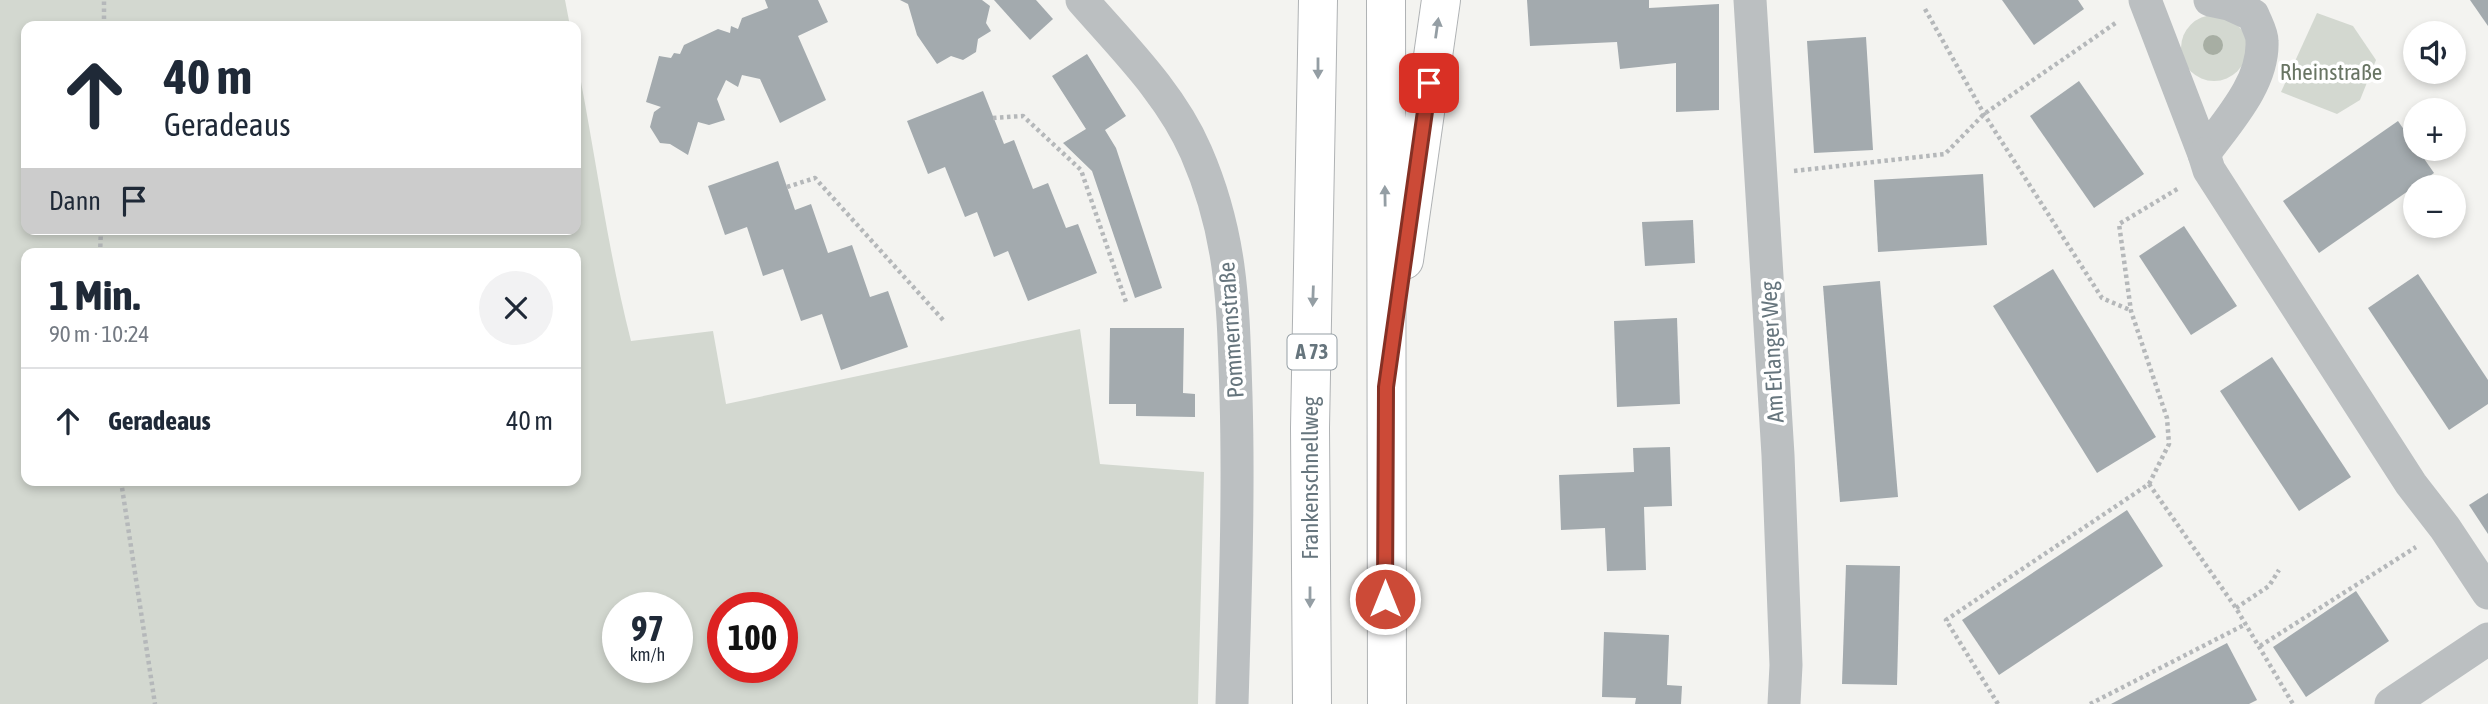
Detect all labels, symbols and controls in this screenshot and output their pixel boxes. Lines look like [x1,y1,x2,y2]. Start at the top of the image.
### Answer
one-way arrow [1432,17,1443,39]
map controls [2403,21,2466,238]
button: sound [2403,21,2466,84]
text: 40 m [164,48,252,104]
icon: ahead [49,49,140,140]
pin [1399,53,1459,113]
one-way arrow [1312,57,1324,79]
park label: Rheinstraße [2280,59,2382,85]
icon: arrive [1410,64,1448,102]
button: + [2403,98,2466,161]
text: Geradeaus [164,106,291,143]
button: − [2403,175,2466,238]
icon: arrive [115,182,153,220]
one-way arrow [1379,185,1391,207]
text: Dann [49,186,101,216]
street label: Pommernstraße [1213,261,1249,399]
text: 1 Min. [49,271,140,319]
button: close [479,271,553,345]
street label: Am Erlanger Weg [1755,280,1789,423]
one-way arrow [1308,285,1319,307]
text: 90 m · 10:24 [49,321,149,347]
road number: A 73 [1288,334,1336,370]
street label: Frankenschnellweg [1297,396,1323,560]
icon: ahead [49,402,87,440]
text: Geradeaus [108,406,211,436]
text: 40 m [506,406,553,436]
position arrow [1348,562,1422,636]
one-way arrow [1304,586,1316,608]
speed limit sign: 100 [707,592,798,683]
text: 97 [631,608,664,648]
text: km/h [630,644,665,665]

